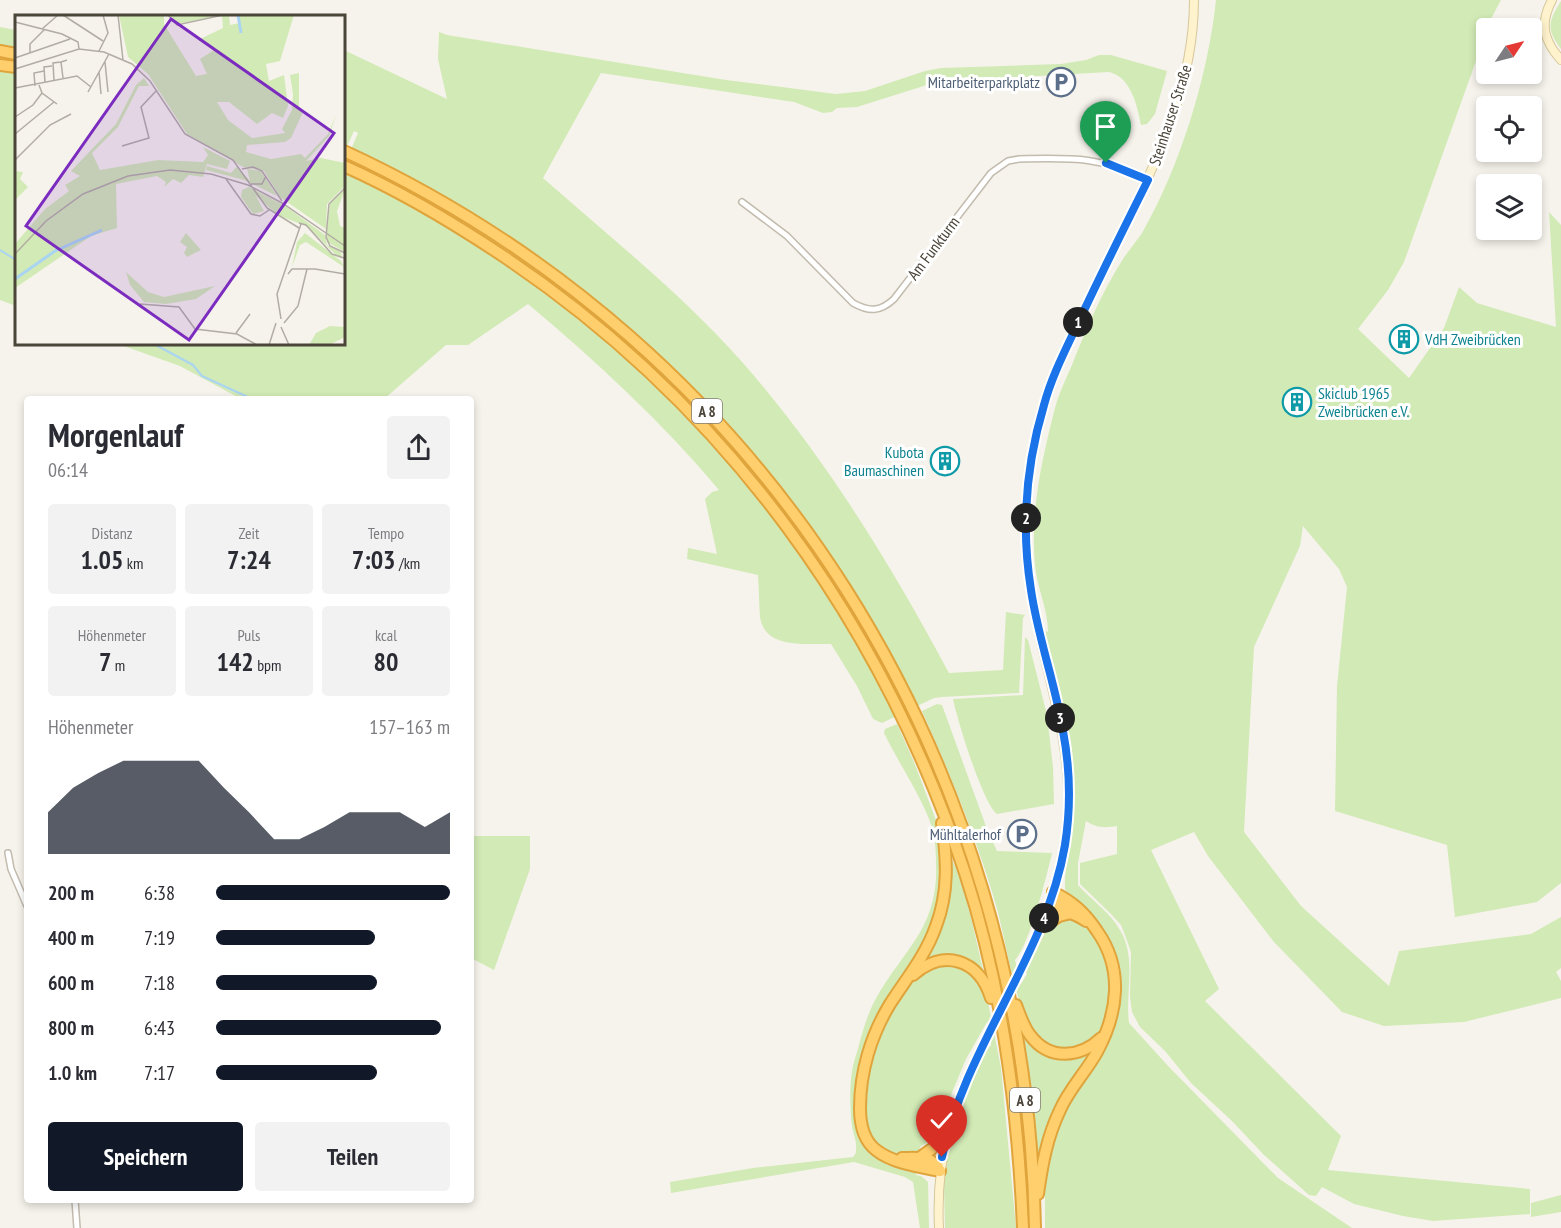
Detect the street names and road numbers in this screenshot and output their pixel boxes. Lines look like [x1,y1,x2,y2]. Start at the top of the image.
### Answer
street label: Steinhauser Straße [1144,62,1196,168]
street label: Am Funkturm [903,212,963,284]
road number: A 8 [692,399,722,423]
road number: A 8 [1010,1088,1040,1112]

